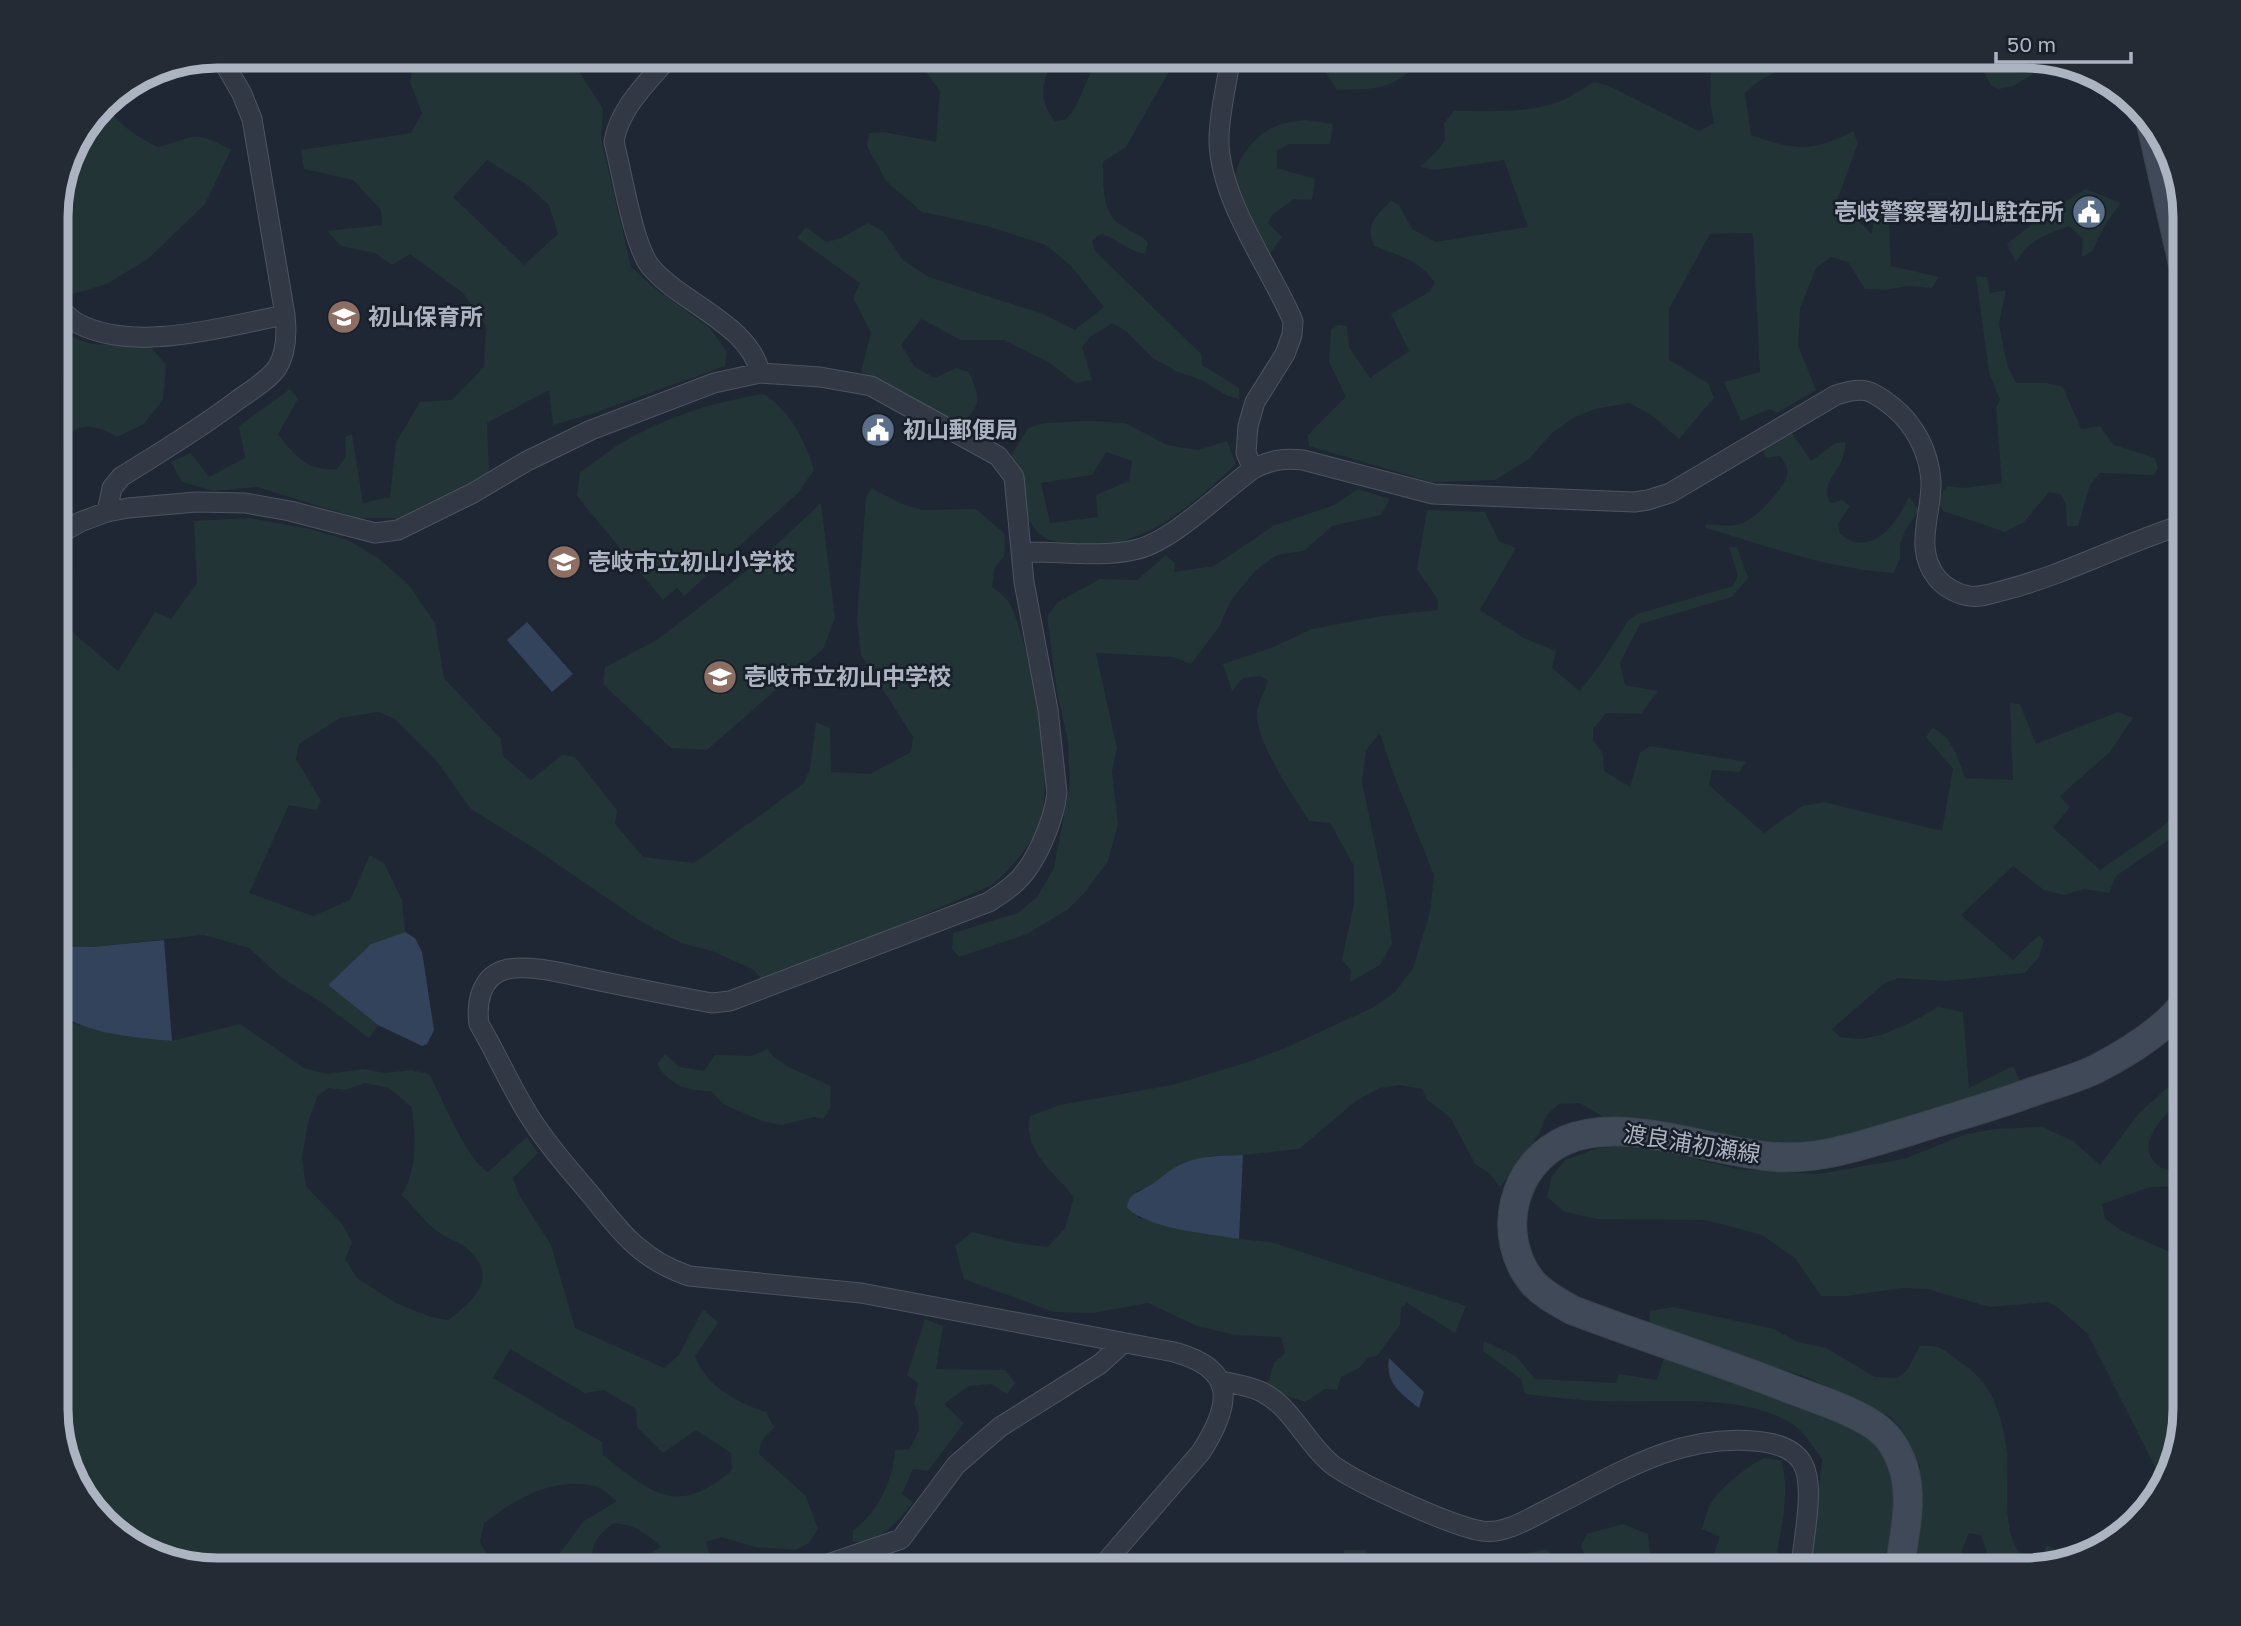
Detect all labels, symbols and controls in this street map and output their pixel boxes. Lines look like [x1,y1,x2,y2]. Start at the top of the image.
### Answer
scale bar [1996,21,2131,65]
text: 50 m [2007,31,2056,57]
public building icon: 壱岐警察署初山駐在所 [2070,193,2108,231]
place label: 壱岐警察署初山駐在所 [1834,197,2064,225]
school or university icon: 初山保育所 [325,298,363,336]
place label: 初山保育所 [368,302,483,330]
public building icon: 初山郵便局 [859,411,897,449]
place label: 初山郵便局 [903,415,1018,443]
school or university icon: 壱岐市立初山小学校 [545,543,583,581]
place label: 壱岐市立初山小学校 [588,547,795,575]
school or university icon: 壱岐市立初山中学校 [701,658,739,696]
place label: 壱岐市立初山中学校 [744,662,951,690]
street label: 渡良浦初瀬線 [1622,1118,1762,1168]

